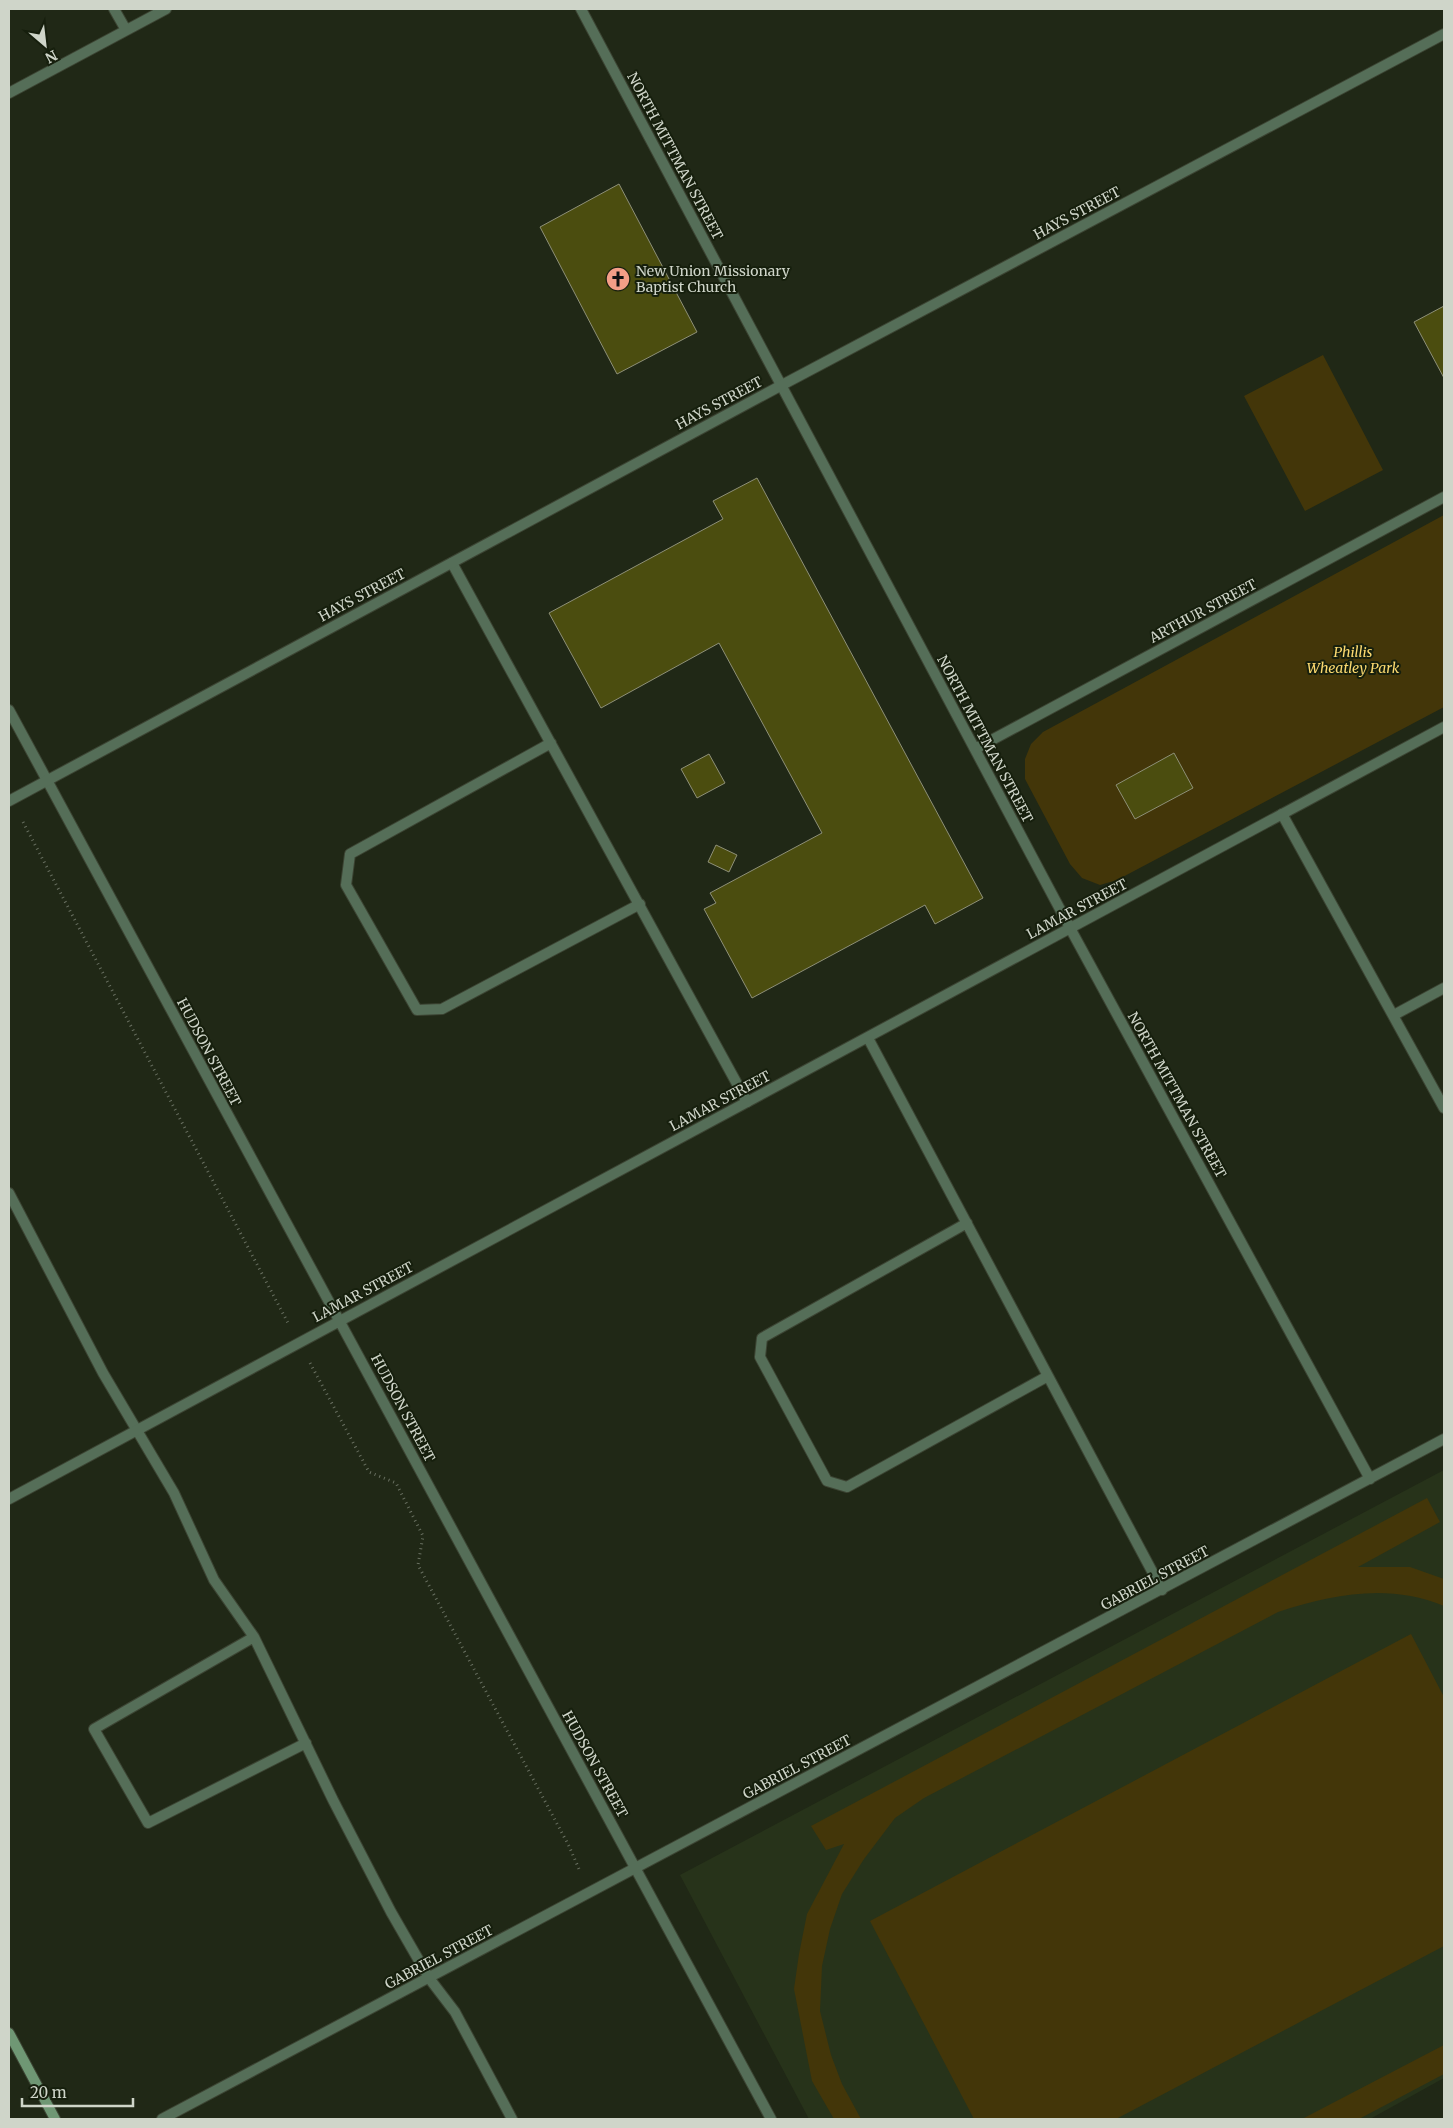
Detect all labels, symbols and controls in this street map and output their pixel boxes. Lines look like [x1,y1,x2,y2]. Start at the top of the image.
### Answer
north arrow [20,20,70,70]
text: N [42,46,60,67]
street label: NORTH MITTMAN STREET [623,69,727,243]
street label: HAYS STREET [1031,182,1124,243]
place label: New Union Missionary Baptist Church [636,262,791,296]
church icon: New Union Missionary Baptist Church [605,266,631,292]
street label: HAYS STREET [673,372,766,433]
street label: HAYS STREET [316,564,409,625]
street label: ARTHUR STREET [1145,575,1260,647]
park label: Phillis Wheatley Park [1307,643,1400,677]
street label: NORTH MITTMAN STREET [933,652,1037,826]
street label: LAMAR STREET [1023,875,1131,943]
street label: HUDSON STREET [173,995,245,1109]
street label: NORTH MITTMAN STREET [1124,1009,1230,1181]
street label: LAMAR STREET [666,1067,774,1135]
street label: LAMAR STREET [309,1258,417,1326]
street label: HUDSON STREET [367,1351,439,1465]
street label: GABRIEL STREET [1098,1542,1212,1614]
street label: HUDSON STREET [558,1707,632,1821]
street label: GABRIEL STREET [740,1731,854,1803]
street label: GABRIEL STREET [382,1921,496,1993]
scale bar [22,2076,134,2108]
text: 20 m [30,2083,67,2102]

